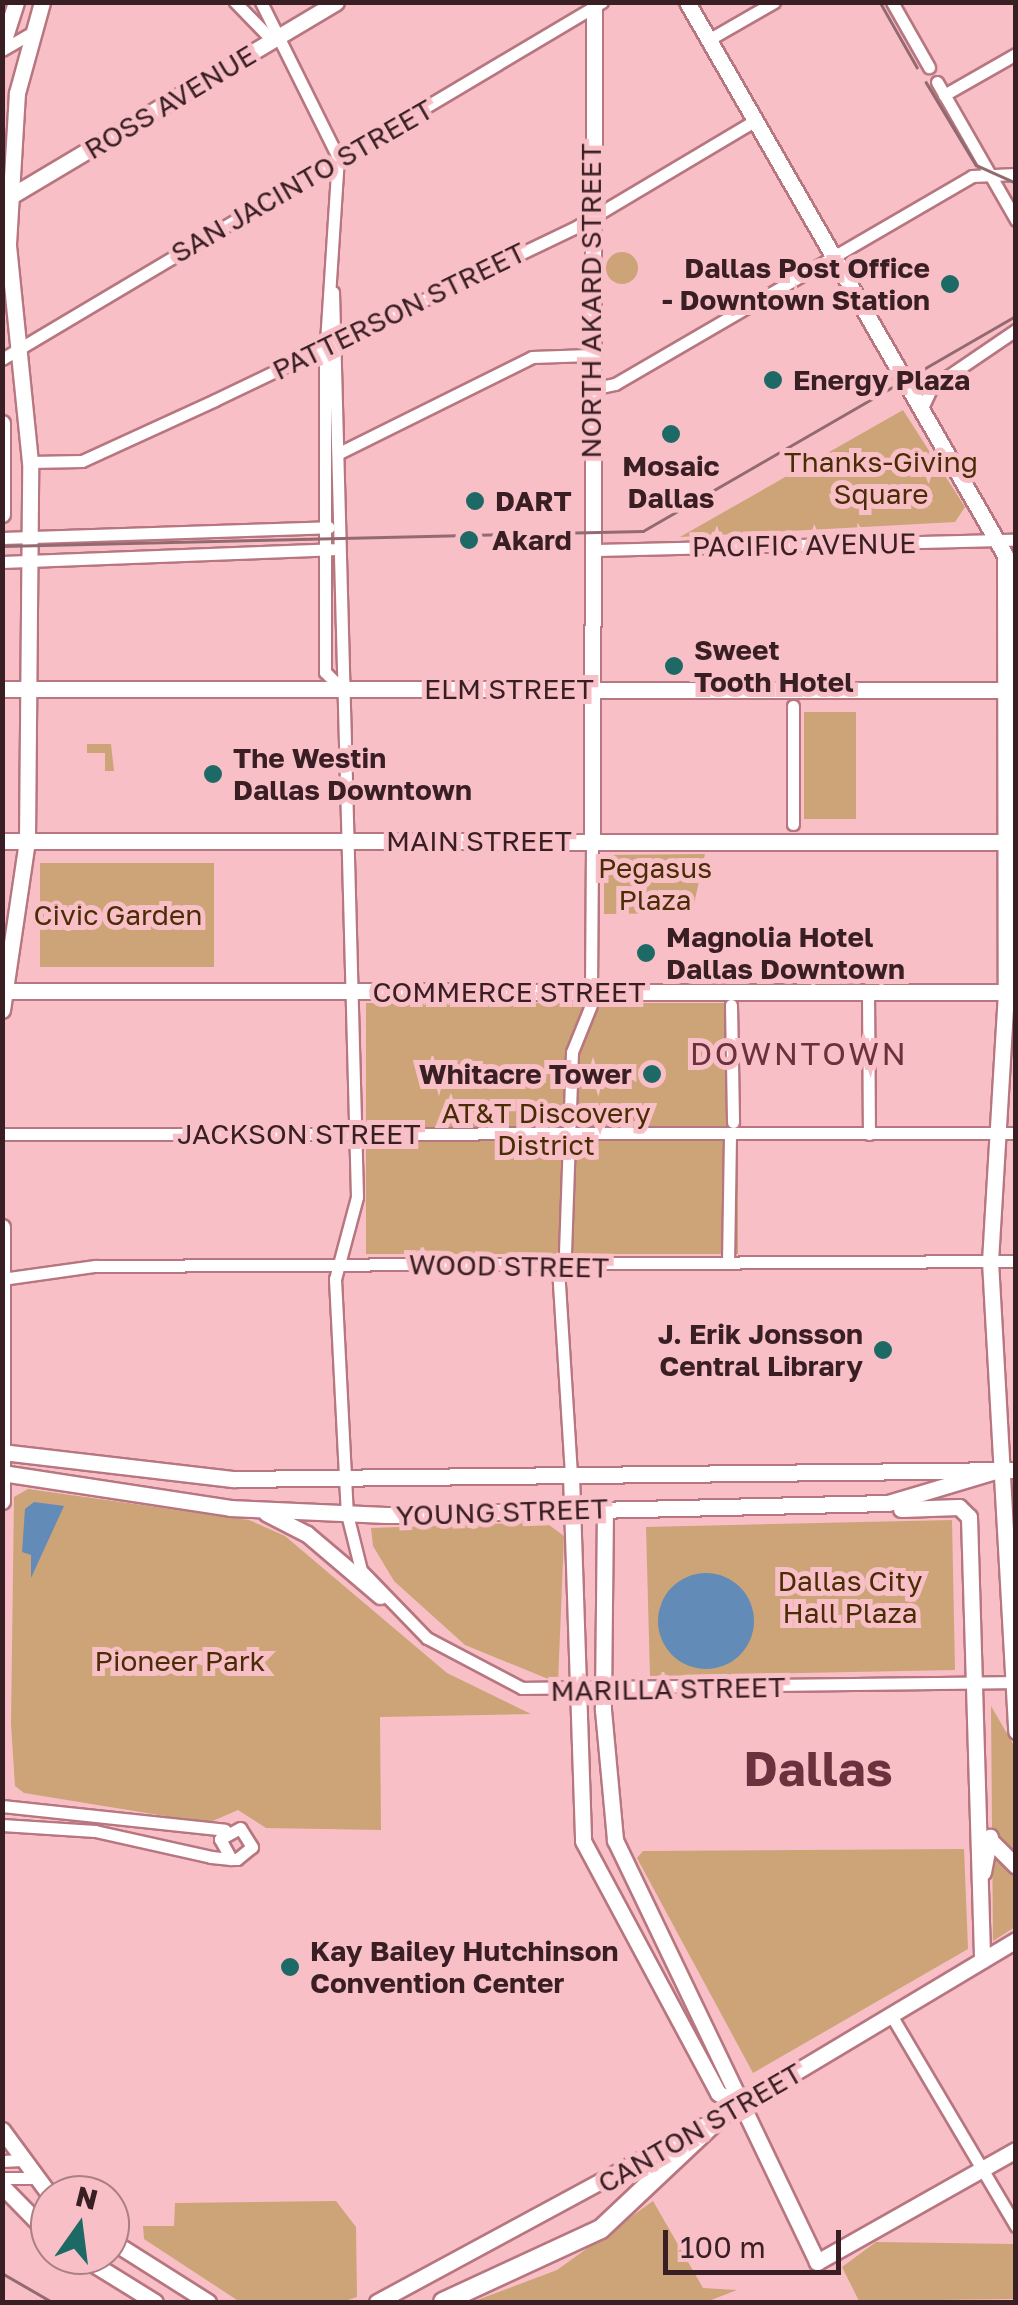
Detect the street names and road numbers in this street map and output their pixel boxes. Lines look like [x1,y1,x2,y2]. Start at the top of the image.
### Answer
street label: ROSS AVENUE [78,38,262,166]
street label: SAN JACINTO STREET [165,92,439,270]
street label: NORTH AKARD STREET [574,143,608,459]
street label: PATTERSON STREET [267,235,531,387]
street label: PACIFIC AVENUE [691,526,917,564]
street label: ELM STREET [424,672,594,706]
street label: MAIN STREET [386,824,572,858]
street label: COMMERCE STREET [373,975,645,1009]
street label: JACKSON STREET [177,1117,421,1151]
street label: WOOD STREET [408,1247,610,1285]
street label: YOUNG STREET [395,1492,609,1532]
street label: MARILLA STREET [550,1670,786,1708]
street label: CANTON STREET [592,2056,808,2200]

